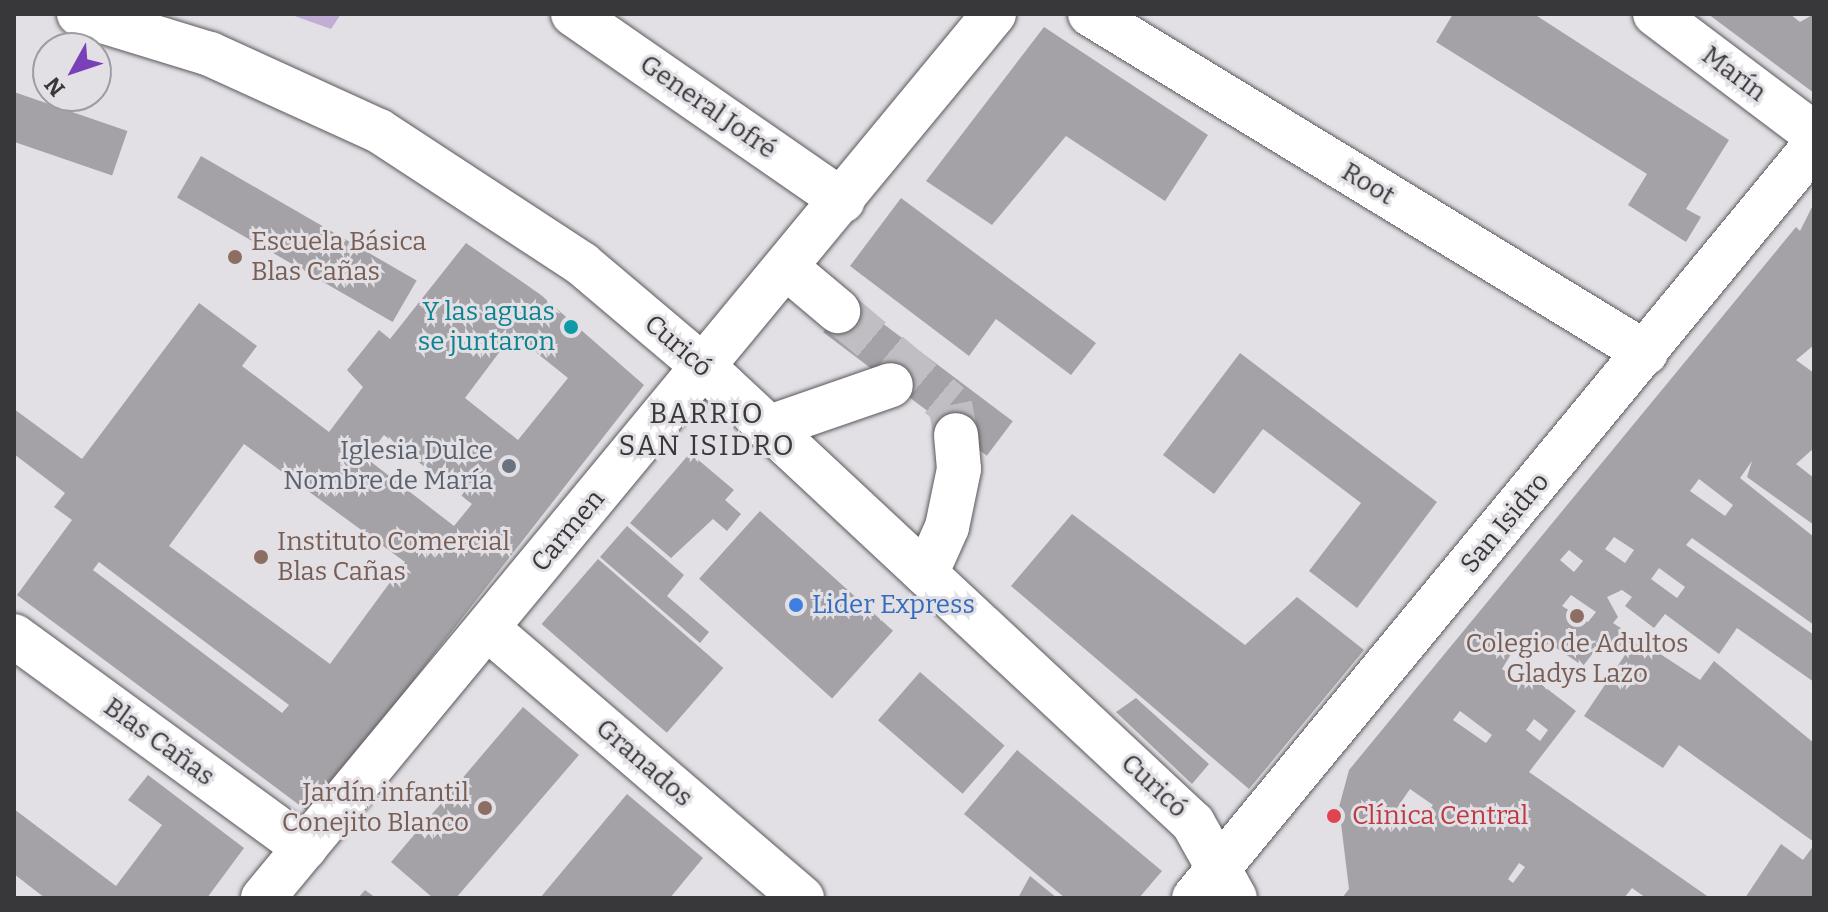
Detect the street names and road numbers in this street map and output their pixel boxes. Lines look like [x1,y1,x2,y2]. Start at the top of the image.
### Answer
street label: Marín [1696,40,1772,108]
street label: General Jofré [634,49,782,165]
street label: Root [1336,156,1400,212]
street label: Curicó [638,308,718,384]
street label: San Isidro [1454,467,1556,579]
street label: Carmen [525,484,611,578]
street label: Blas Cañas [98,691,220,793]
street label: Granados [589,713,699,813]
street label: Curicó [1115,748,1193,824]

